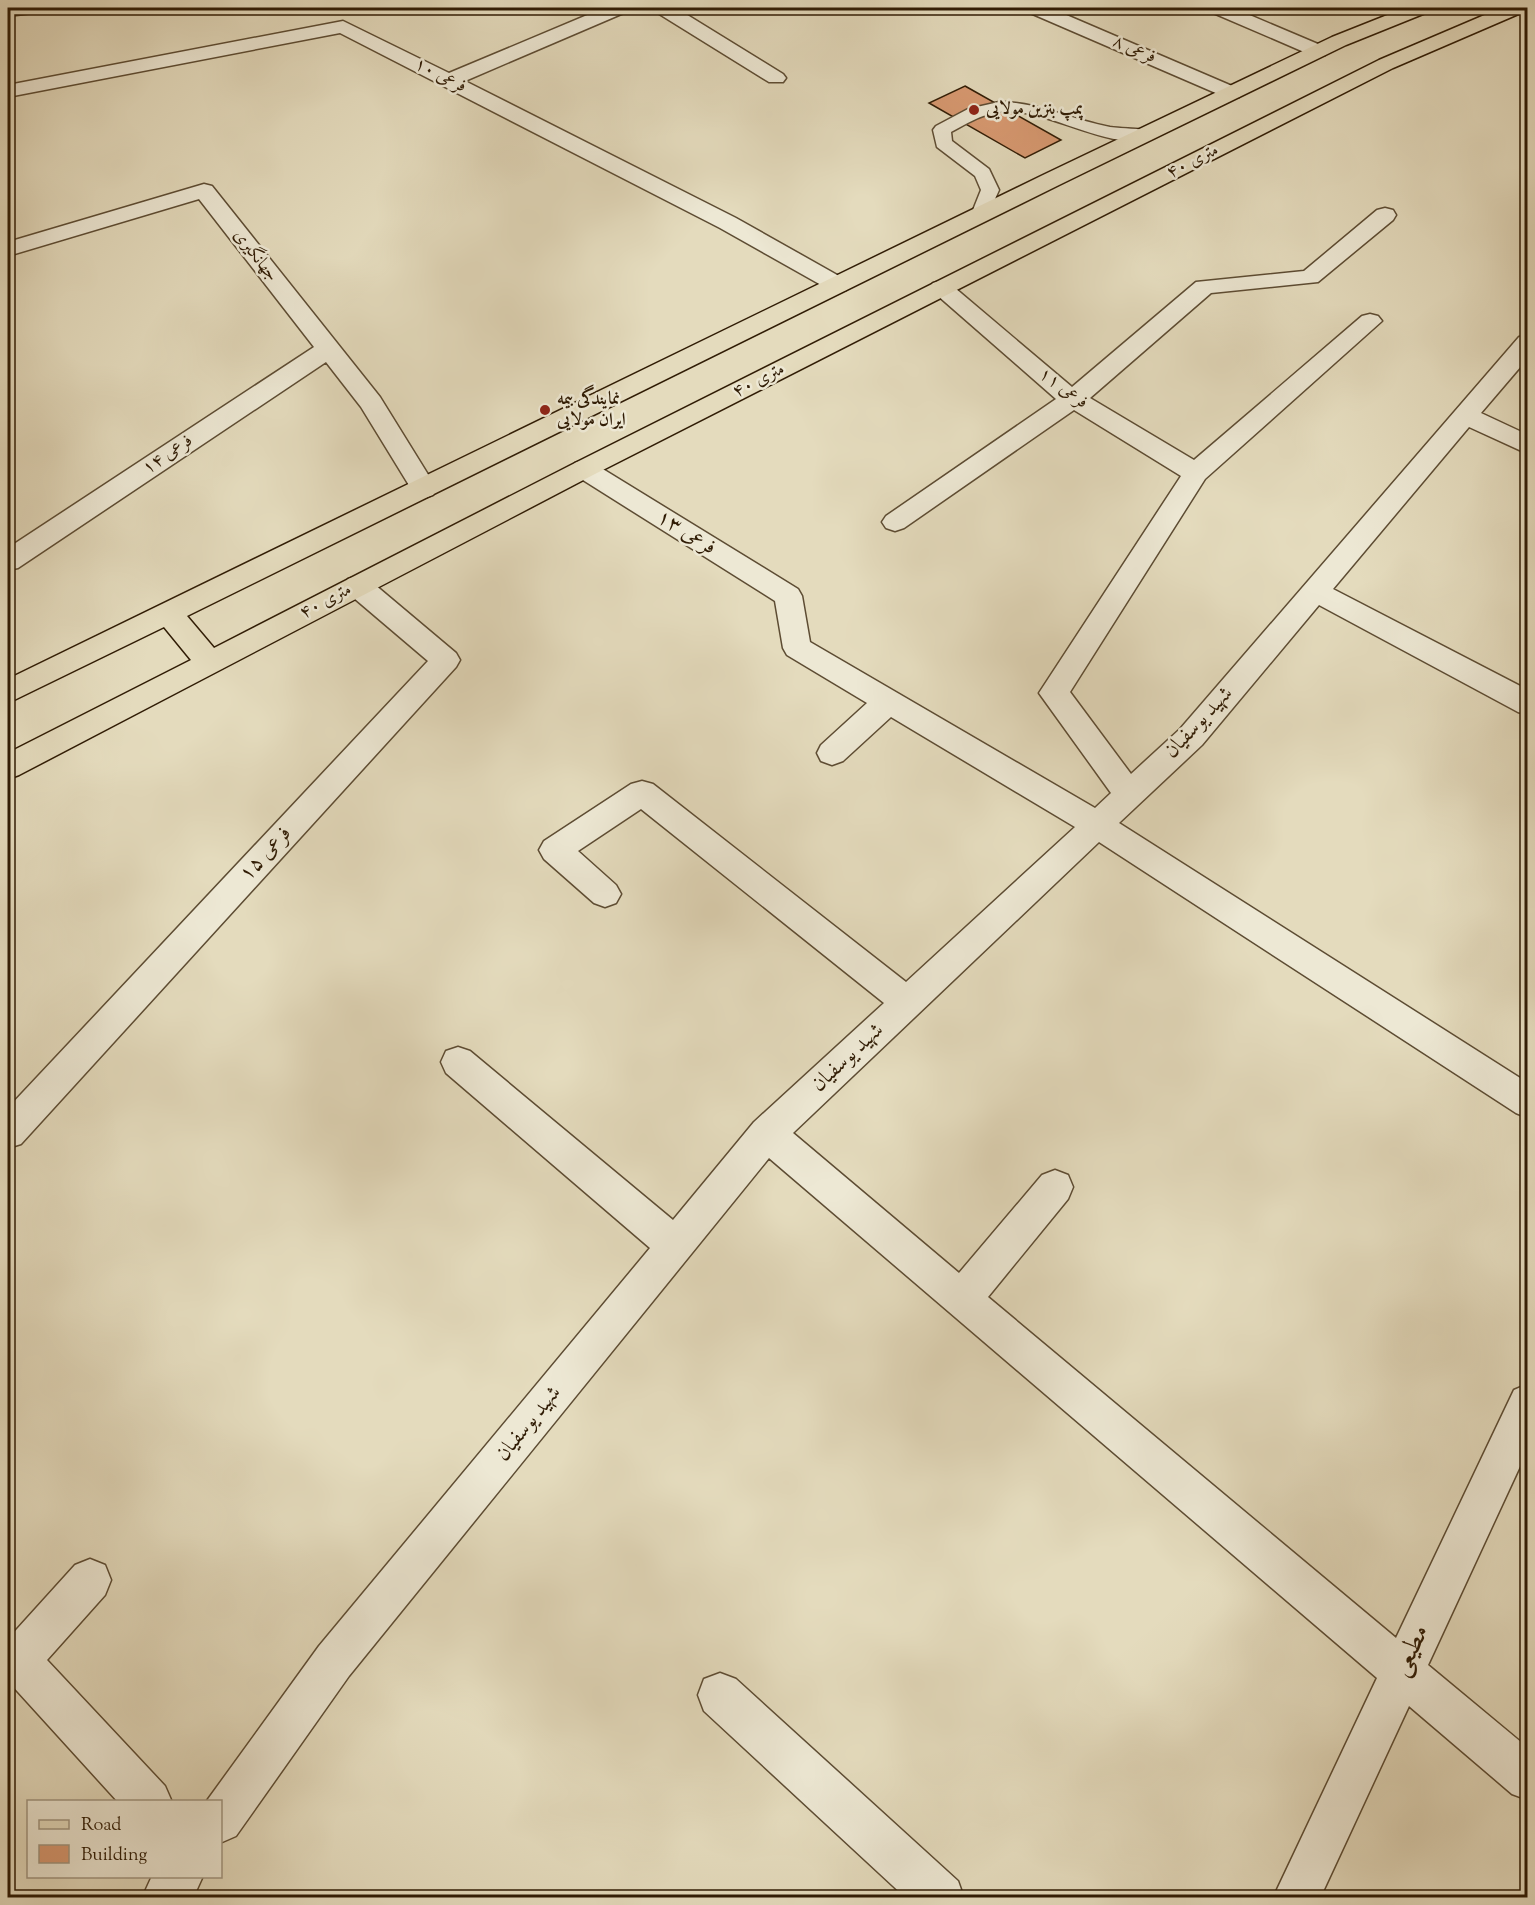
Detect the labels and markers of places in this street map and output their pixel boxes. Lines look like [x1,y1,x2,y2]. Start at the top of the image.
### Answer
place label: پمپ بنزین مولایی [985,97,1083,123]
marker: پمپ بنزین مولایی [967,103,981,117]
place label: نمایندگی بیمه ایران مولایی [556,384,626,434]
marker: نمایندگی بیمه ایران مولایی [538,403,552,417]

